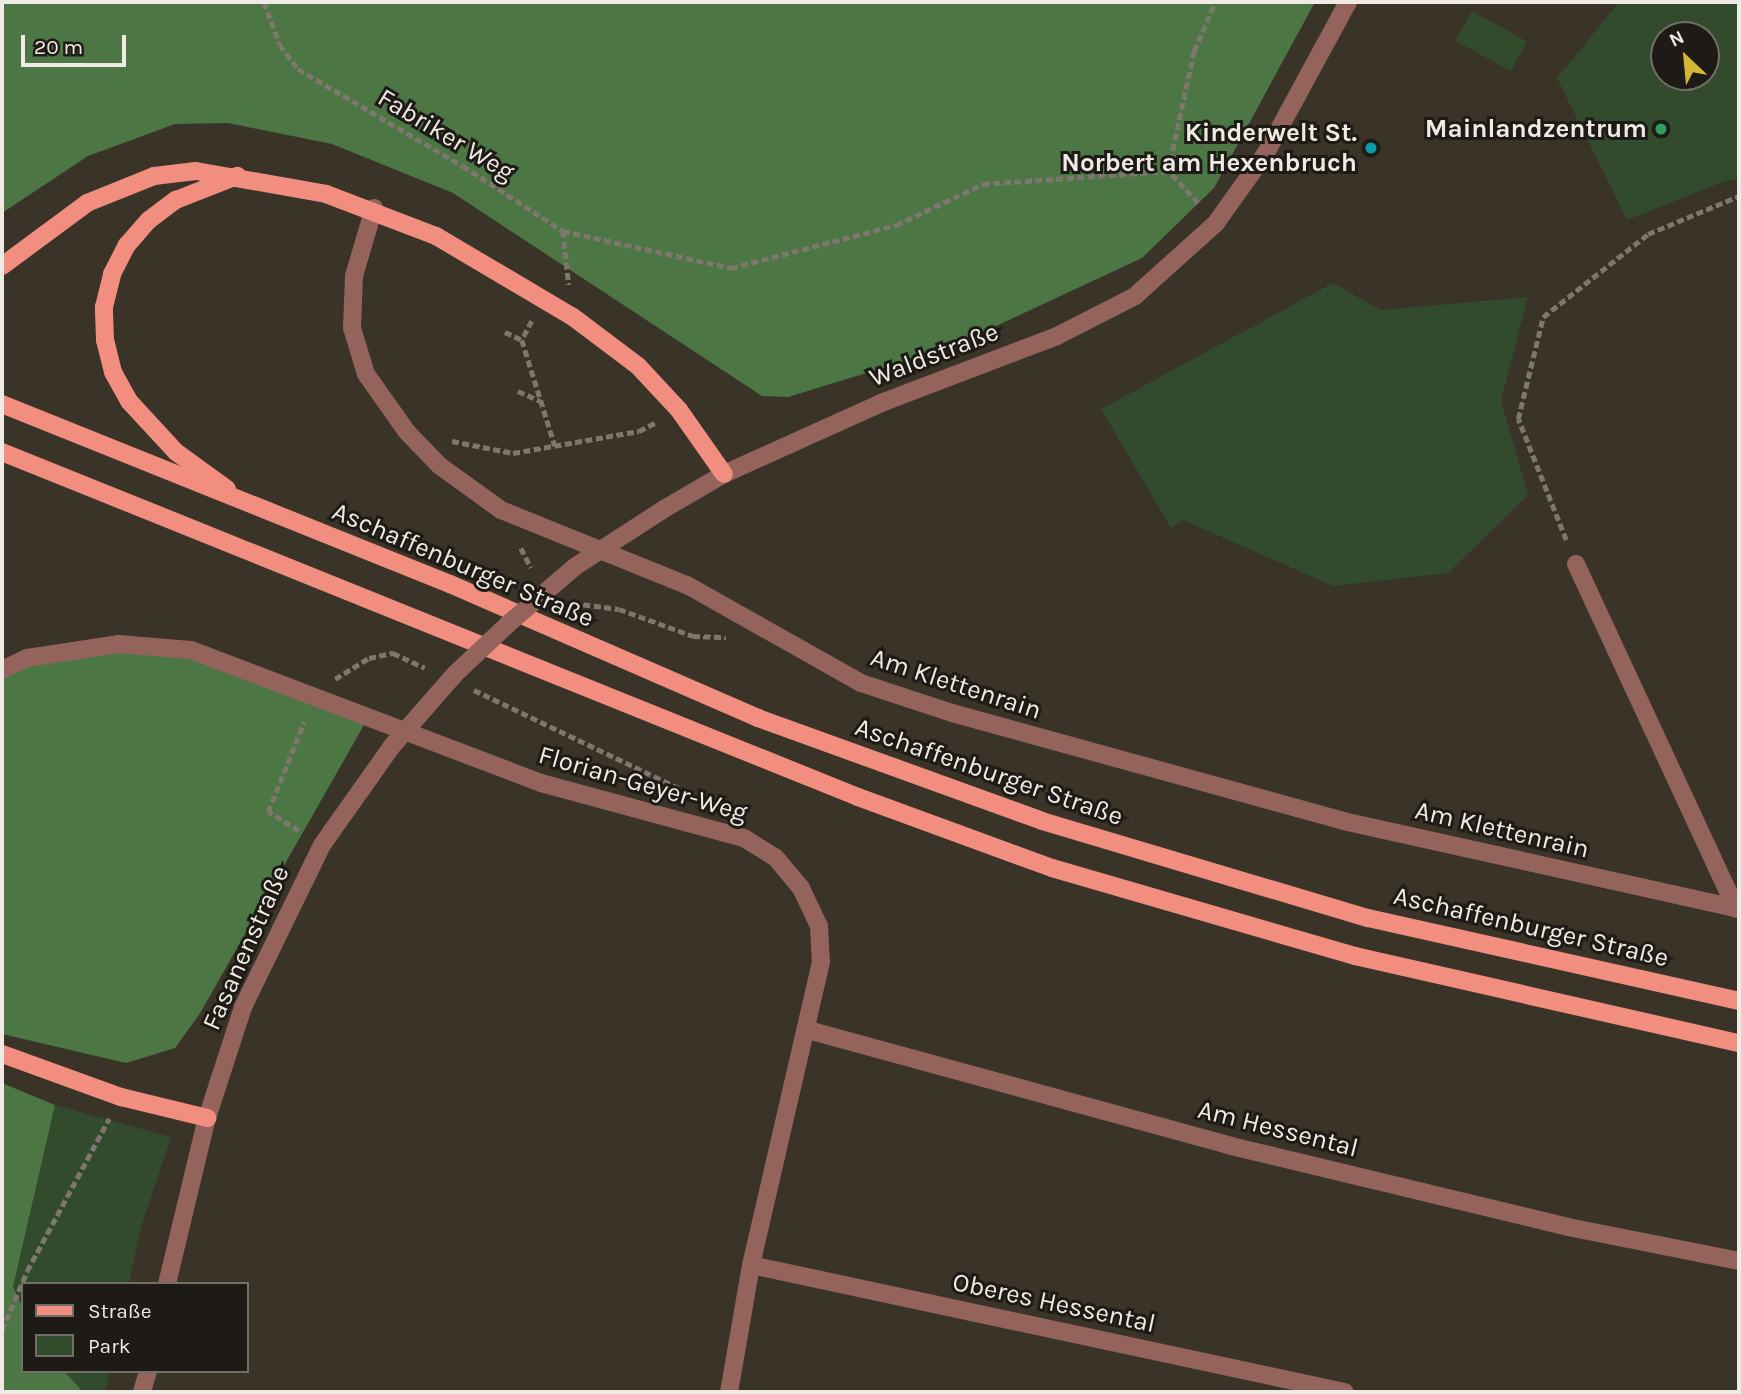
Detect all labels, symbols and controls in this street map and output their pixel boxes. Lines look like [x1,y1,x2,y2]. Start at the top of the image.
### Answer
scale bar [24,21,130,65]
north arrow [1650,21,1720,91]
text: N [1666,26,1688,52]
text: 20 m [34,35,83,59]
street label: Fabriker Weg [372,82,520,188]
place label: Mainlandzentrum [1425,113,1647,145]
place label: Kinderwelt St. Norbert am Hexenbruch [1061,117,1357,178]
marker: Mainlandzentrum [1653,121,1669,137]
marker: Kinderwelt St. Norbert am Hexenbruch [1363,140,1379,156]
street label: Waldstraße [865,316,1003,394]
street label: Aschaffenburger Straße [328,496,598,634]
street label: Am Klettenrain [867,642,1045,726]
street label: Aschaffenburger Straße [851,711,1127,833]
street label: Florian-Geyer-Weg [535,739,751,829]
street label: Am Klettenrain [1412,795,1592,865]
street label: Fasanenstraße [196,861,296,1035]
street label: Aschaffenburger Straße [1391,880,1671,974]
street label: Am Hessental [1195,1094,1361,1164]
street label: Oberes Hessental [950,1266,1158,1340]
legend [21,1282,248,1373]
text: Straße [88,1299,151,1323]
text: Park [88,1334,131,1358]

